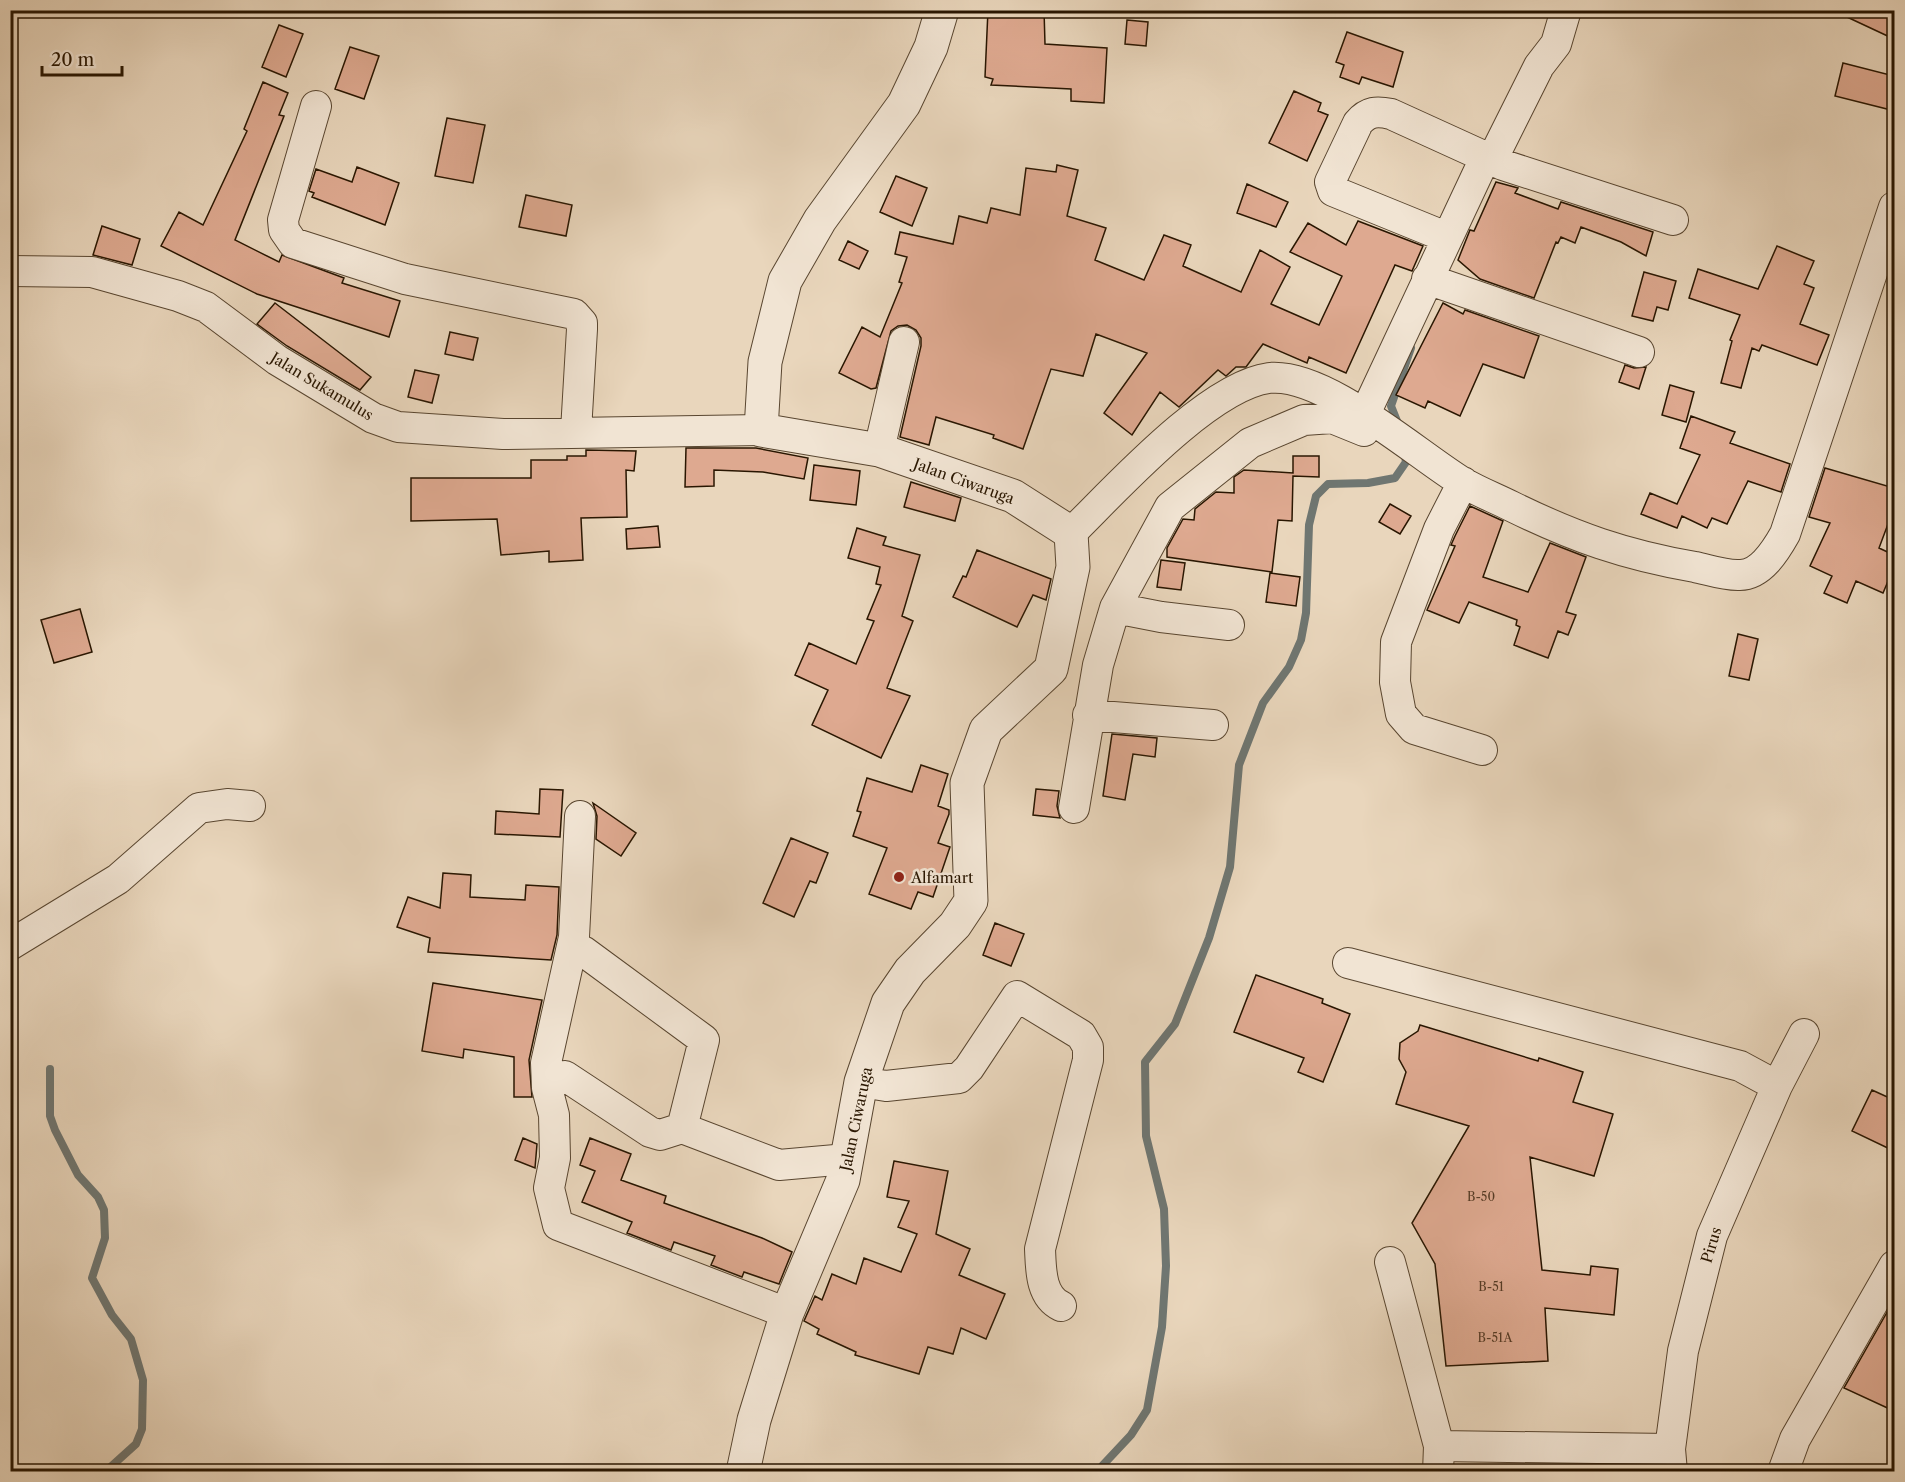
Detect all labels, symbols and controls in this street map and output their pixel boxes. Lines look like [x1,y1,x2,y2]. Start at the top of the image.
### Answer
scale bar [42,39,122,77]
text: 20 m [51,49,95,71]
street label: Jalan Sukamulus [265,347,377,424]
street label: Jalan Ciwaruga [909,453,1017,508]
place label: Alfamart [910,868,974,887]
marker: Alfamart [892,870,906,884]
street label: Jalan Ciwaruga [835,1065,876,1175]
house number: B-50 [1467,1189,1495,1204]
street label: Pirus [1697,1225,1725,1265]
house number: B-51 [1478,1279,1504,1294]
house number: B-51A [1478,1330,1514,1345]

